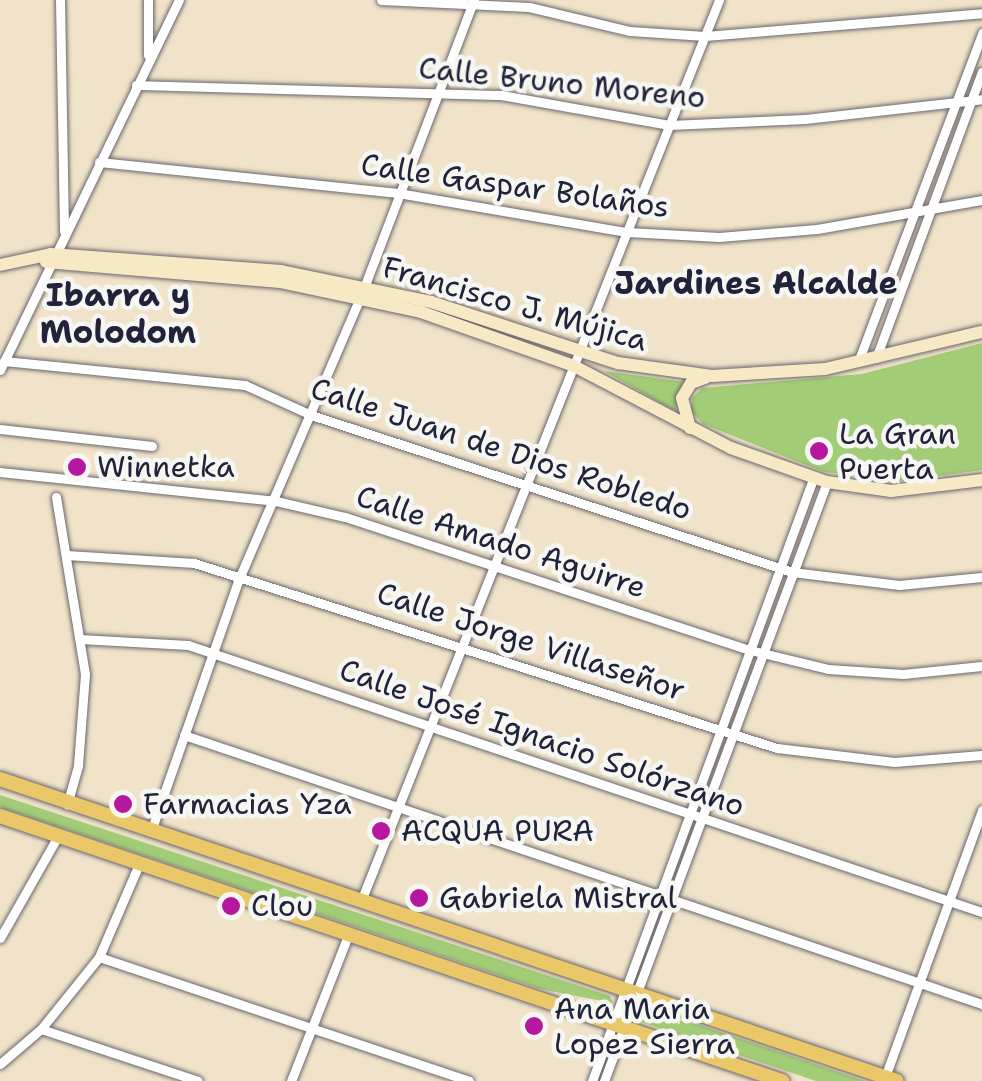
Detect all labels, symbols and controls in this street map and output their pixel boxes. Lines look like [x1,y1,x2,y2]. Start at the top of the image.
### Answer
street label: Calle Bruno Moreno [417,50,707,116]
street label: Calle Gaspar Bolaños [359,147,671,225]
street label: Francisco J. Mújica [379,249,651,359]
district label: Jardines Alcalde [614,264,898,302]
district label: Ibarra y Molodom [40,277,196,352]
street label: Calle Juan de Dios Robledo [306,370,696,528]
place label: La Gran Puerta [839,416,956,486]
marker: La Gran Puerta [808,440,830,462]
place label: Winnetka [97,449,235,485]
marker: Winnetka [66,456,88,478]
street label: Calle Amado Aguirre [352,478,650,606]
street label: Calle Jorge Villaseñor [372,575,690,709]
street label: Calle José Ignacio Solórzano [335,652,749,824]
place label: Farmacias Yza [143,786,352,822]
marker: Farmacias Yza [112,793,134,815]
place label: ACQUA PURA [401,813,594,849]
marker: ACQUA PURA [370,820,392,842]
place label: Gabriela Mistral [439,880,677,916]
marker: Gabriela Mistral [408,887,430,909]
place label: Clou [251,888,313,924]
marker: Clou [220,895,242,917]
place label: Ana Maria Lopez Sierra [554,991,735,1062]
marker: Ana Maria Lopez Sierra [523,1015,545,1037]

